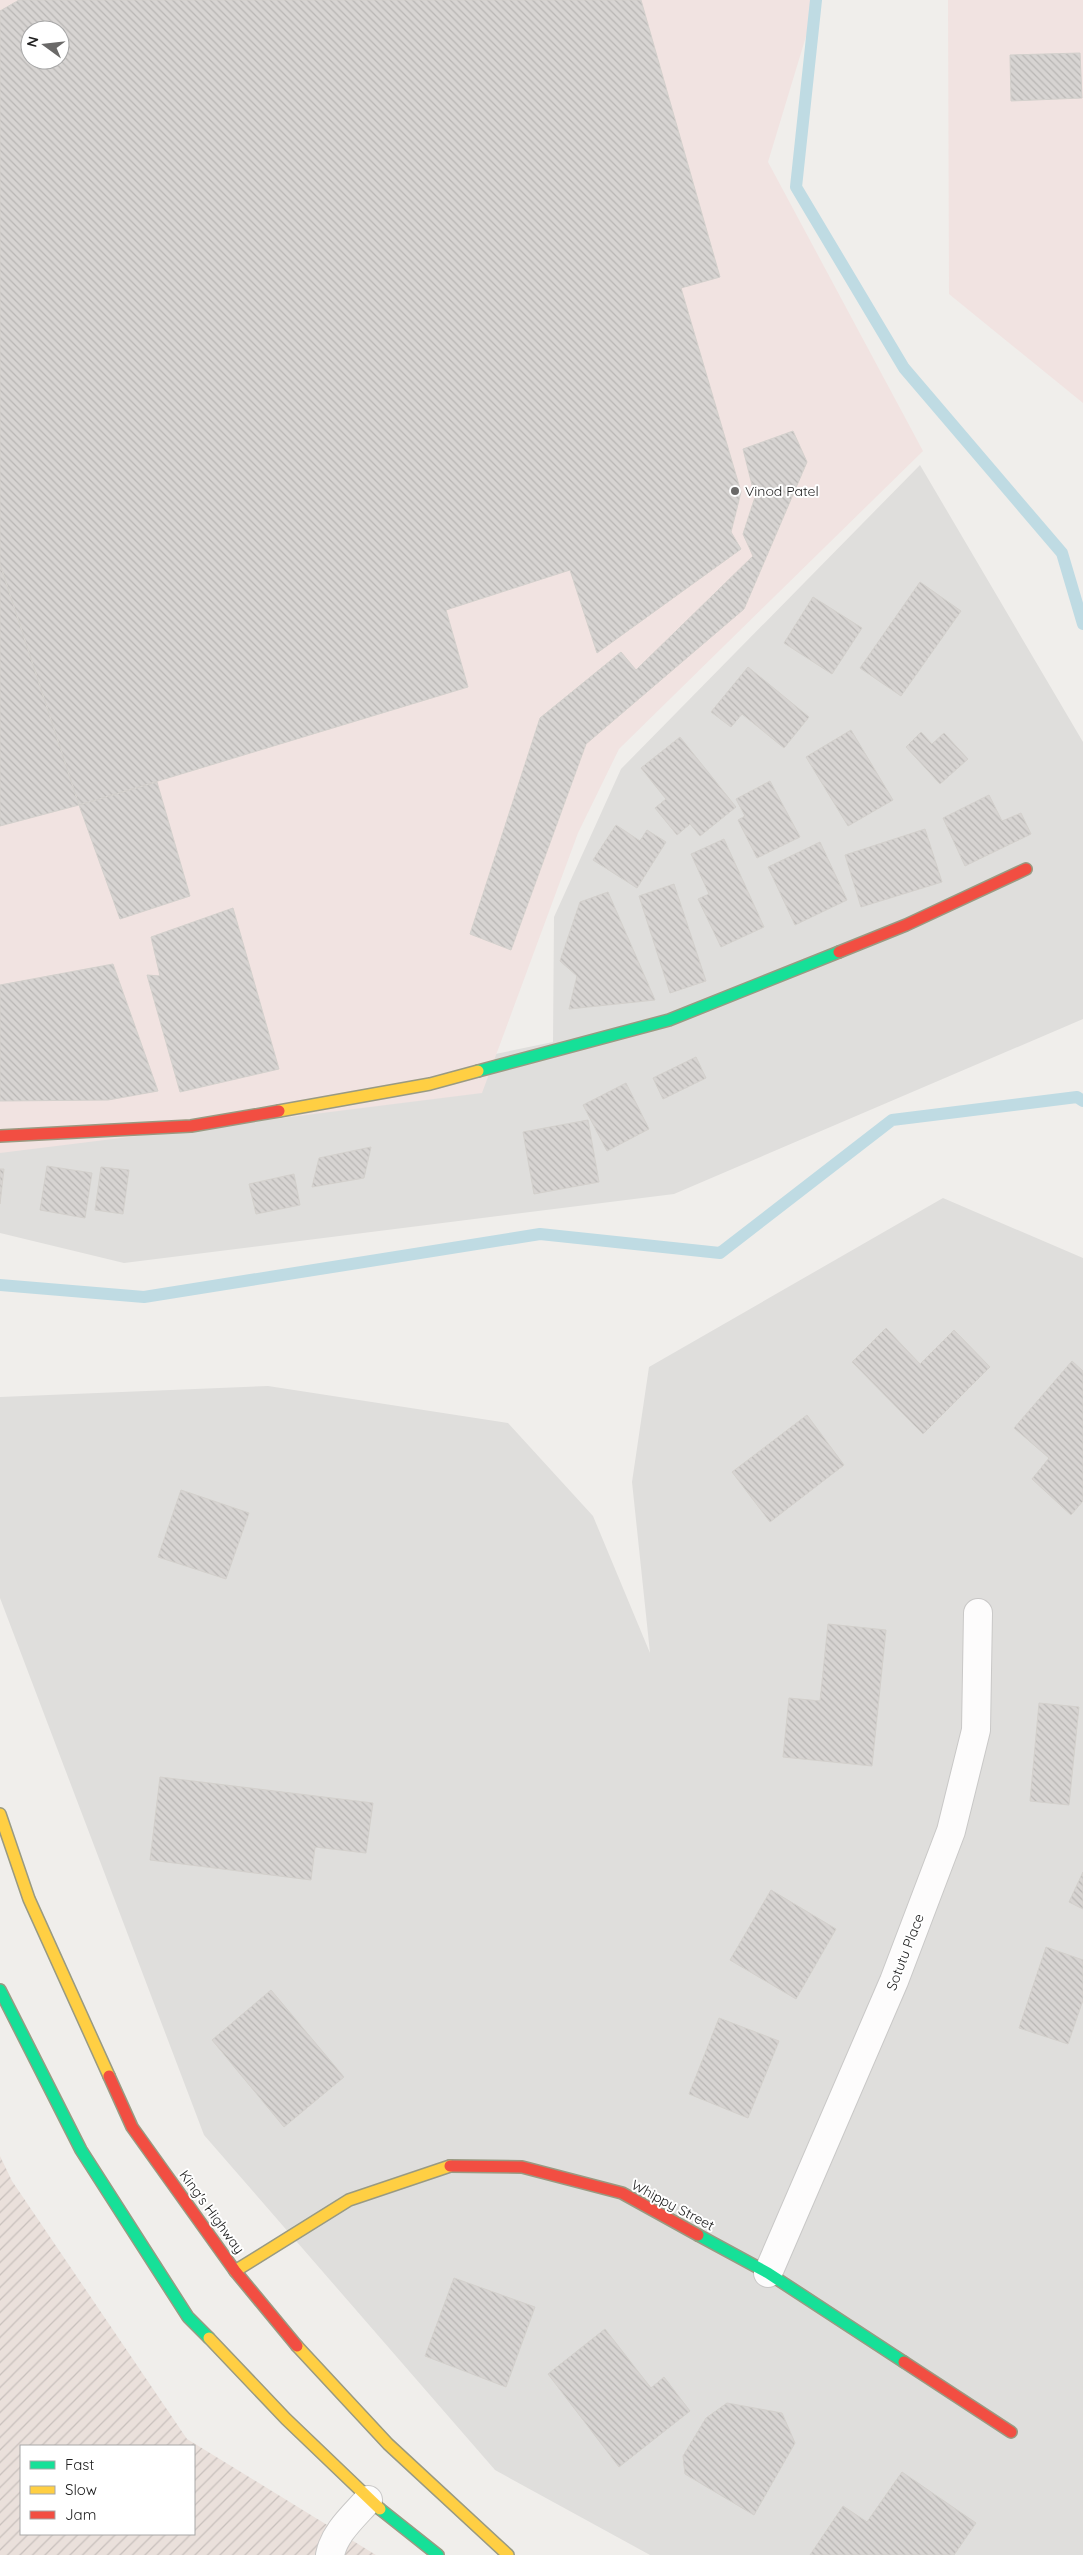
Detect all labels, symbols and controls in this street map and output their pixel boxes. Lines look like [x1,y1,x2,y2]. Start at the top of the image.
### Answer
north arrow [20,20,70,70]
text: N [22,34,42,49]
place label: Vinod Patel [745,482,819,500]
marker: Vinod Patel [729,485,741,497]
street label: Sotutu Place [882,1911,928,1993]
street label: King's Highway [176,2167,248,2257]
street label: Whippy Street [628,2176,718,2235]
legend [20,2445,195,2535]
text: Fast [65,2455,94,2474]
text: Slow [65,2480,97,2499]
text: Jam [65,2505,96,2524]

